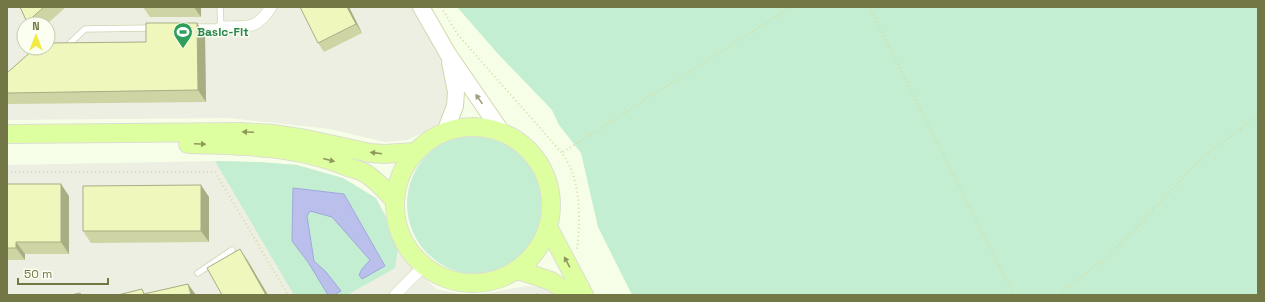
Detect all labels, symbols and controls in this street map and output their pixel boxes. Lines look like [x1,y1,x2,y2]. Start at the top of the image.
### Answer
north arrow [16,16,56,56]
text: N [32,19,40,33]
sports icon: Basic-Fit [172,21,194,49]
place label: Basic-Fit [197,24,249,40]
one-way arrow [475,94,483,104]
one-way arrow [242,129,254,136]
one-way arrow [194,141,207,147]
one-way arrow [370,150,382,156]
one-way arrow [323,157,335,163]
one-way arrow [563,256,570,268]
scale bar [18,260,108,286]
text: 50 m [24,266,52,282]

